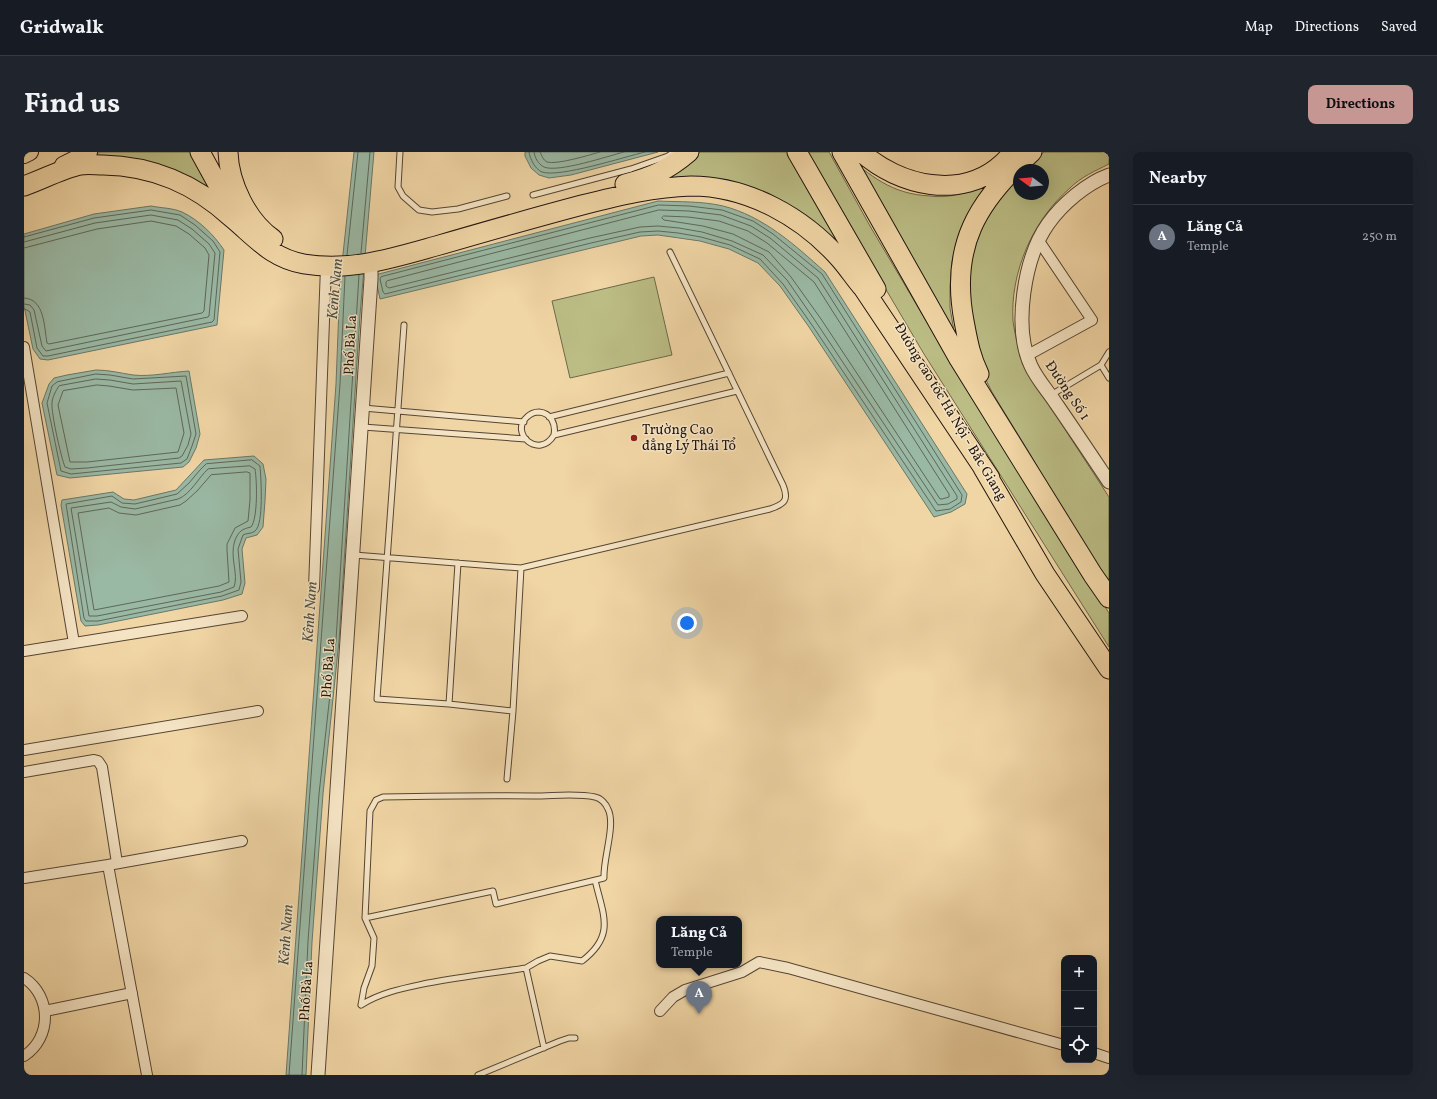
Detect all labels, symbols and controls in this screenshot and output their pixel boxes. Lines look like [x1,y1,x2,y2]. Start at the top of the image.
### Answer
text: Gridwalk [20,15,104,41]
text: Map [1245,18,1273,37]
text: Directions [1295,18,1359,37]
text: Saved [1381,18,1417,37]
text: Find us [24,85,120,124]
button: Directions [1308,85,1413,124]
north arrow [1013,164,1049,200]
text: Nearby [1149,167,1207,190]
text: Lăng Cả [1187,217,1243,238]
text: A [1157,228,1167,246]
text: 250 m [1362,228,1397,246]
text: Temple [1187,238,1229,256]
water label: Kênh Nam [323,257,349,320]
street label: Phố Bà La [340,315,362,375]
street label: Đường cao tốc Hà Nội - Bắc Giang [889,320,1011,504]
street label: Đường Số 1 [1040,358,1094,424]
place label: Trường Cao đẳng Lý Thái Tổ [642,421,736,456]
marker: Trường Cao đẳng Lý Thái Tổ [629,433,639,443]
water label: Kênh Nam [298,580,324,643]
your location [677,613,697,633]
street label: Phố Bà La [317,637,341,699]
water label: Kênh Nam [274,903,300,966]
popup [656,916,742,968]
text: Lăng Cả [671,923,727,944]
text: Temple [671,944,713,962]
map controls [1061,955,1097,1063]
button: + [1061,955,1097,991]
street label: Phố Bà La [295,960,319,1022]
pin: A [686,981,712,1014]
button: − [1061,991,1097,1027]
button: locate [1061,1027,1097,1063]

